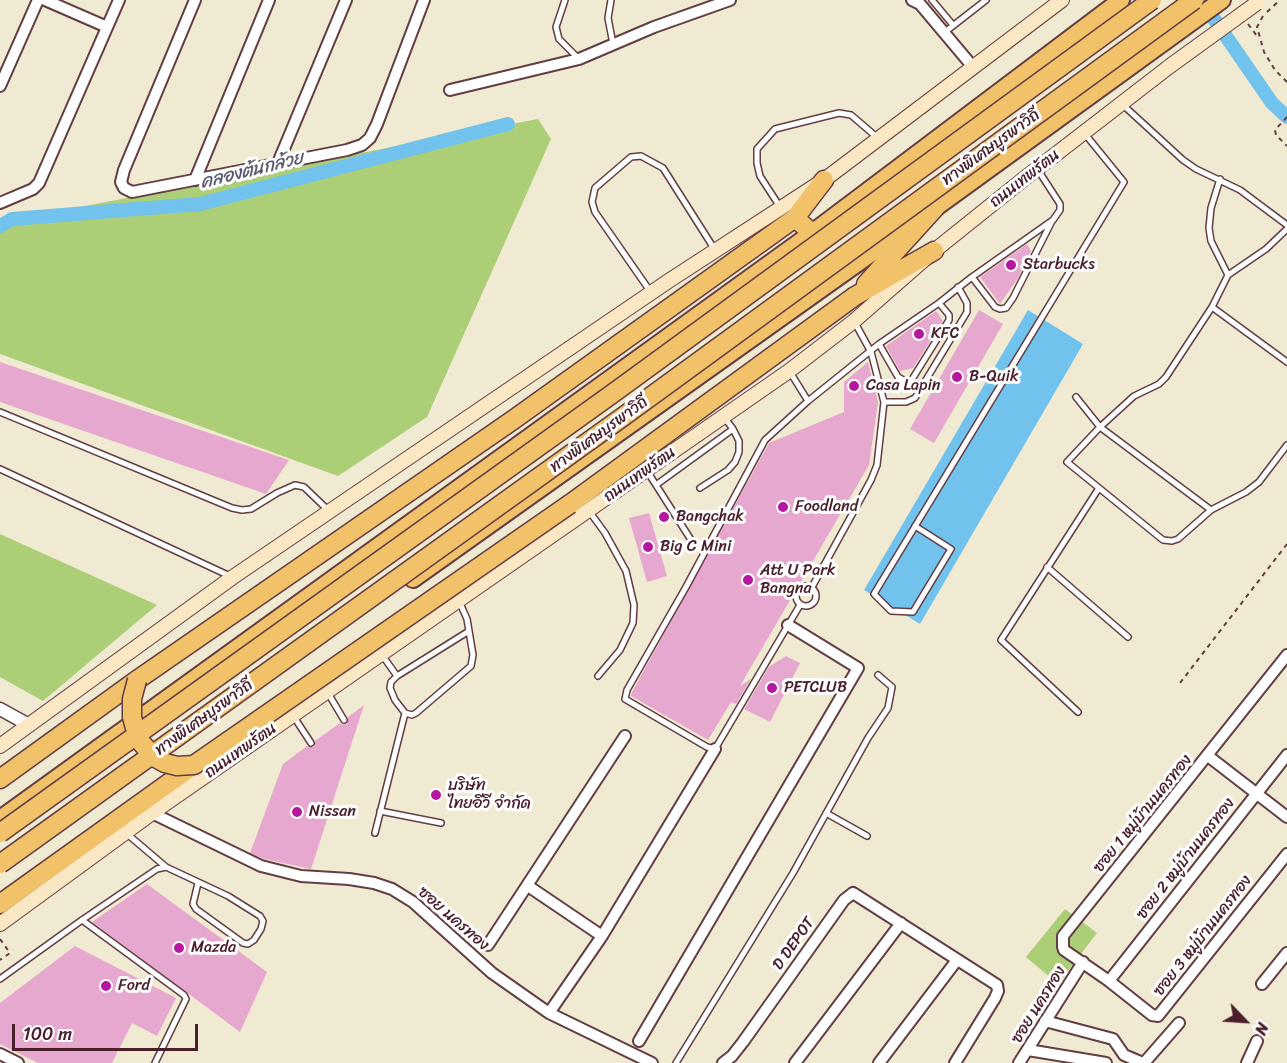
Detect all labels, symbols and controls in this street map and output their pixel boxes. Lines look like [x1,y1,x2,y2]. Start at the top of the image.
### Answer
street label: ทางพิเศษบูรพาวิถี [938,106,1044,190]
street label: ถนนเทพรัตน [986,146,1064,212]
water label: คลองต้นกล้วย [198,148,306,194]
place label: Starbucks [1023,255,1095,275]
marker: Starbucks [1004,258,1018,272]
place label: KFC [931,324,959,344]
marker: KFC [912,327,926,341]
place label: B-Quik [969,367,1018,387]
marker: B-Quik [950,370,964,384]
place label: Casa Lapin [866,376,940,396]
marker: Casa Lapin [847,379,861,393]
street label: ทางพิเศษบูรพาวิถี [546,393,652,477]
street label: ถนนเทพรัตน [600,443,680,507]
place label: Foodland [795,497,858,517]
marker: Foodland [776,500,790,514]
place label: Bangchak [676,507,744,527]
marker: Bangchak [657,510,671,524]
place label: Big C Mini [660,537,731,557]
marker: Big C Mini [641,540,655,554]
place label: Att U Park Bangna [760,561,835,599]
marker: Att U Park Bangna [741,573,755,587]
street label: ทางพิเศษบูรพาวิถี [151,676,257,760]
place label: PETCLUB [784,678,847,698]
marker: PETCLUB [765,681,779,695]
street label: ถนนเทพรัตน [201,719,281,783]
street label: ซอย 1 หมู่บ้านนครทอง [1090,751,1196,877]
place label: บริษัท ไทยอีวี จำกัด [448,776,530,814]
marker: บริษัท ไทยอีวี จำกัด [429,788,443,802]
street label: ซอย 2 หมู่บ้านนครทอง [1133,795,1239,923]
place label: Nissan [309,802,356,822]
marker: Nissan [290,805,304,819]
street label: ซอย 3 หมู่บ้านนครทอง [1150,872,1256,1000]
street label: ซอย นครทอง [414,883,492,955]
street label: D DEPOT [769,914,819,974]
place label: Mazda [191,938,236,958]
marker: Mazda [172,941,186,955]
street label: ซอย นครทอง [1008,963,1070,1047]
place label: Ford [118,976,150,996]
marker: Ford [99,979,113,993]
north arrow [1215,991,1275,1051]
scale bar [15,1012,201,1050]
text: 100 m [23,1018,72,1050]
text: N [1246,1018,1277,1040]

